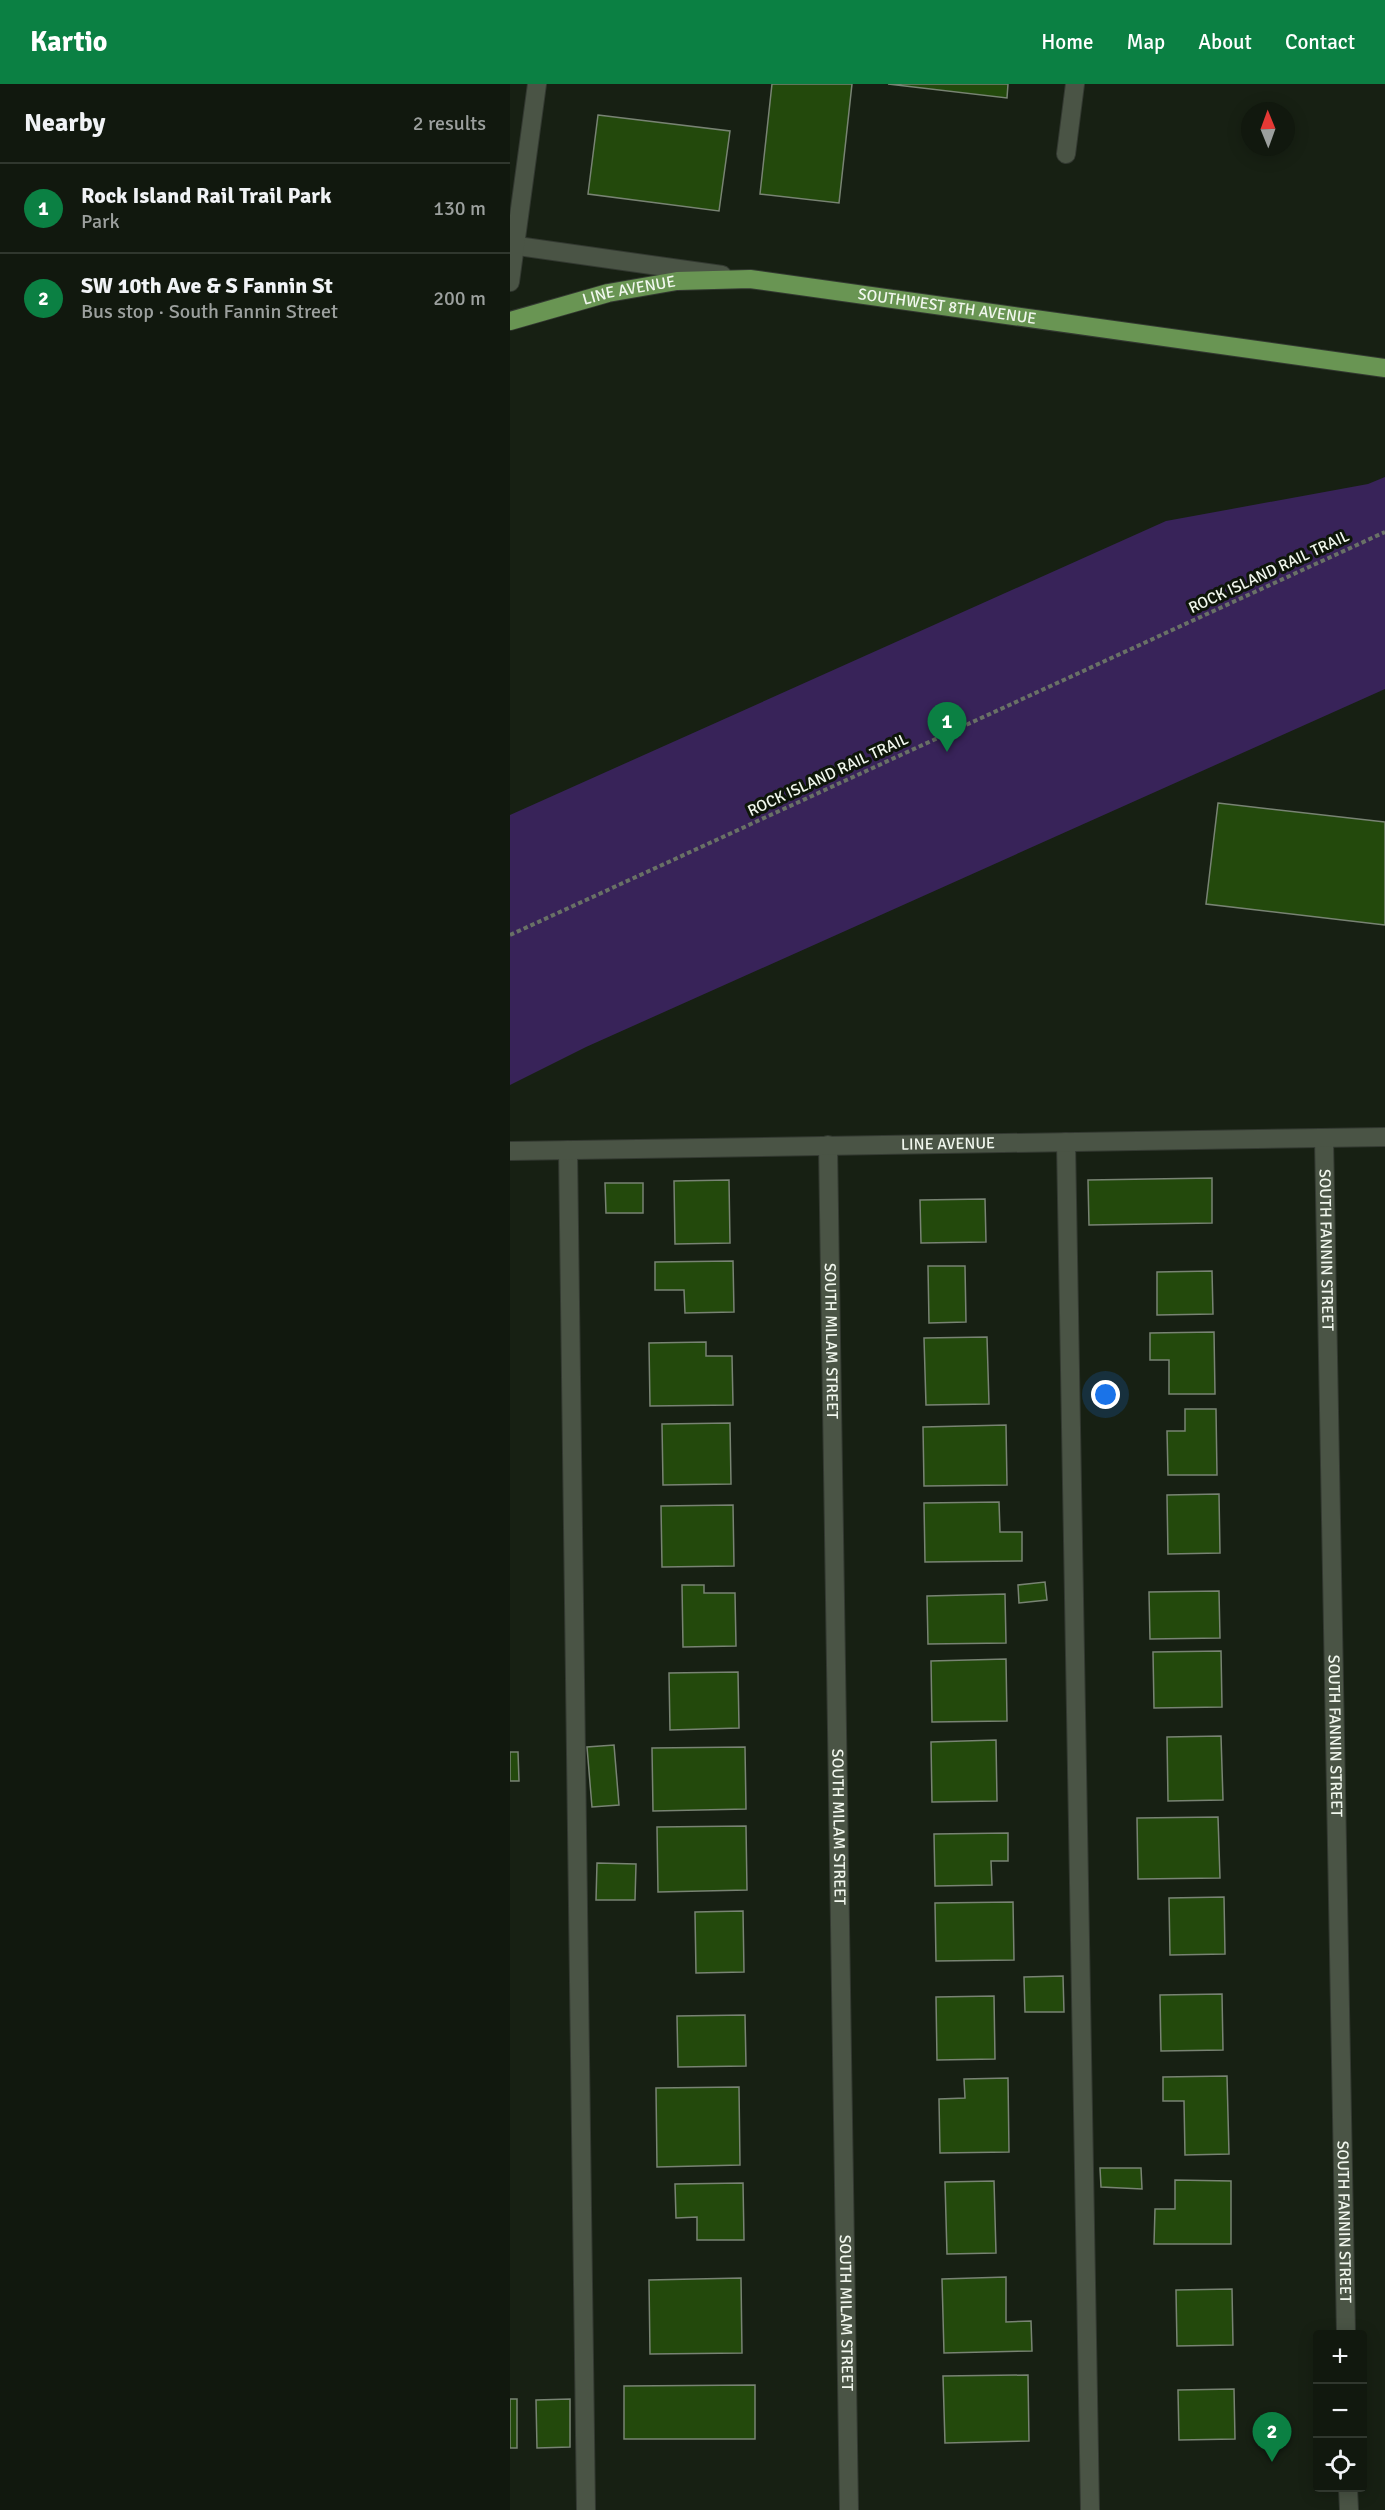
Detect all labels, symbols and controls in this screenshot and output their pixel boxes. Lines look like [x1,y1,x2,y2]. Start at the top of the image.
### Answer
text: Kartio [30,25,107,59]
text: Home [1041,29,1094,55]
text: Map [1127,29,1165,55]
text: About [1198,29,1252,55]
text: Contact [1285,29,1355,55]
north arrow [1241,102,1295,156]
text: Nearby [24,107,105,139]
text: 2 results [413,111,486,136]
text: Rock Island Rail Trail Park [81,182,332,209]
text: 1 [38,196,49,221]
text: 130 m [433,196,486,221]
text: Park [81,209,119,234]
street label: LINE AVENUE [580,271,677,310]
text: SW 10th Ave & S Fannin St [81,272,333,299]
street label: SOUTHWEST 8TH AVENUE [857,284,1038,329]
text: 2 [38,286,49,311]
text: 200 m [433,286,486,311]
text: Bus stop · South Fannin Street [81,299,338,324]
street label: ROCK ISLAND RAIL TRAIL [1186,526,1352,618]
pin: 1 [928,702,966,752]
street label: ROCK ISLAND RAIL TRAIL [745,729,911,821]
street label: LINE AVENUE [901,1133,995,1155]
street label: SOUTH FANNIN STREET [1315,1169,1338,1331]
street label: SOUTH MILAM STREET [820,1263,842,1419]
your location [1091,1380,1120,1409]
street label: SOUTH FANNIN STREET [1323,1655,1346,1817]
street label: SOUTH MILAM STREET [827,1749,850,1905]
street label: SOUTH FANNIN STREET [1332,2141,1355,2303]
street label: SOUTH MILAM STREET [835,2235,857,2391]
map controls [1313,2330,1367,2492]
button: + [1313,2330,1367,2384]
button: − [1313,2384,1367,2438]
pin: 2 [1252,2412,1292,2462]
button: locate [1313,2438,1367,2492]

